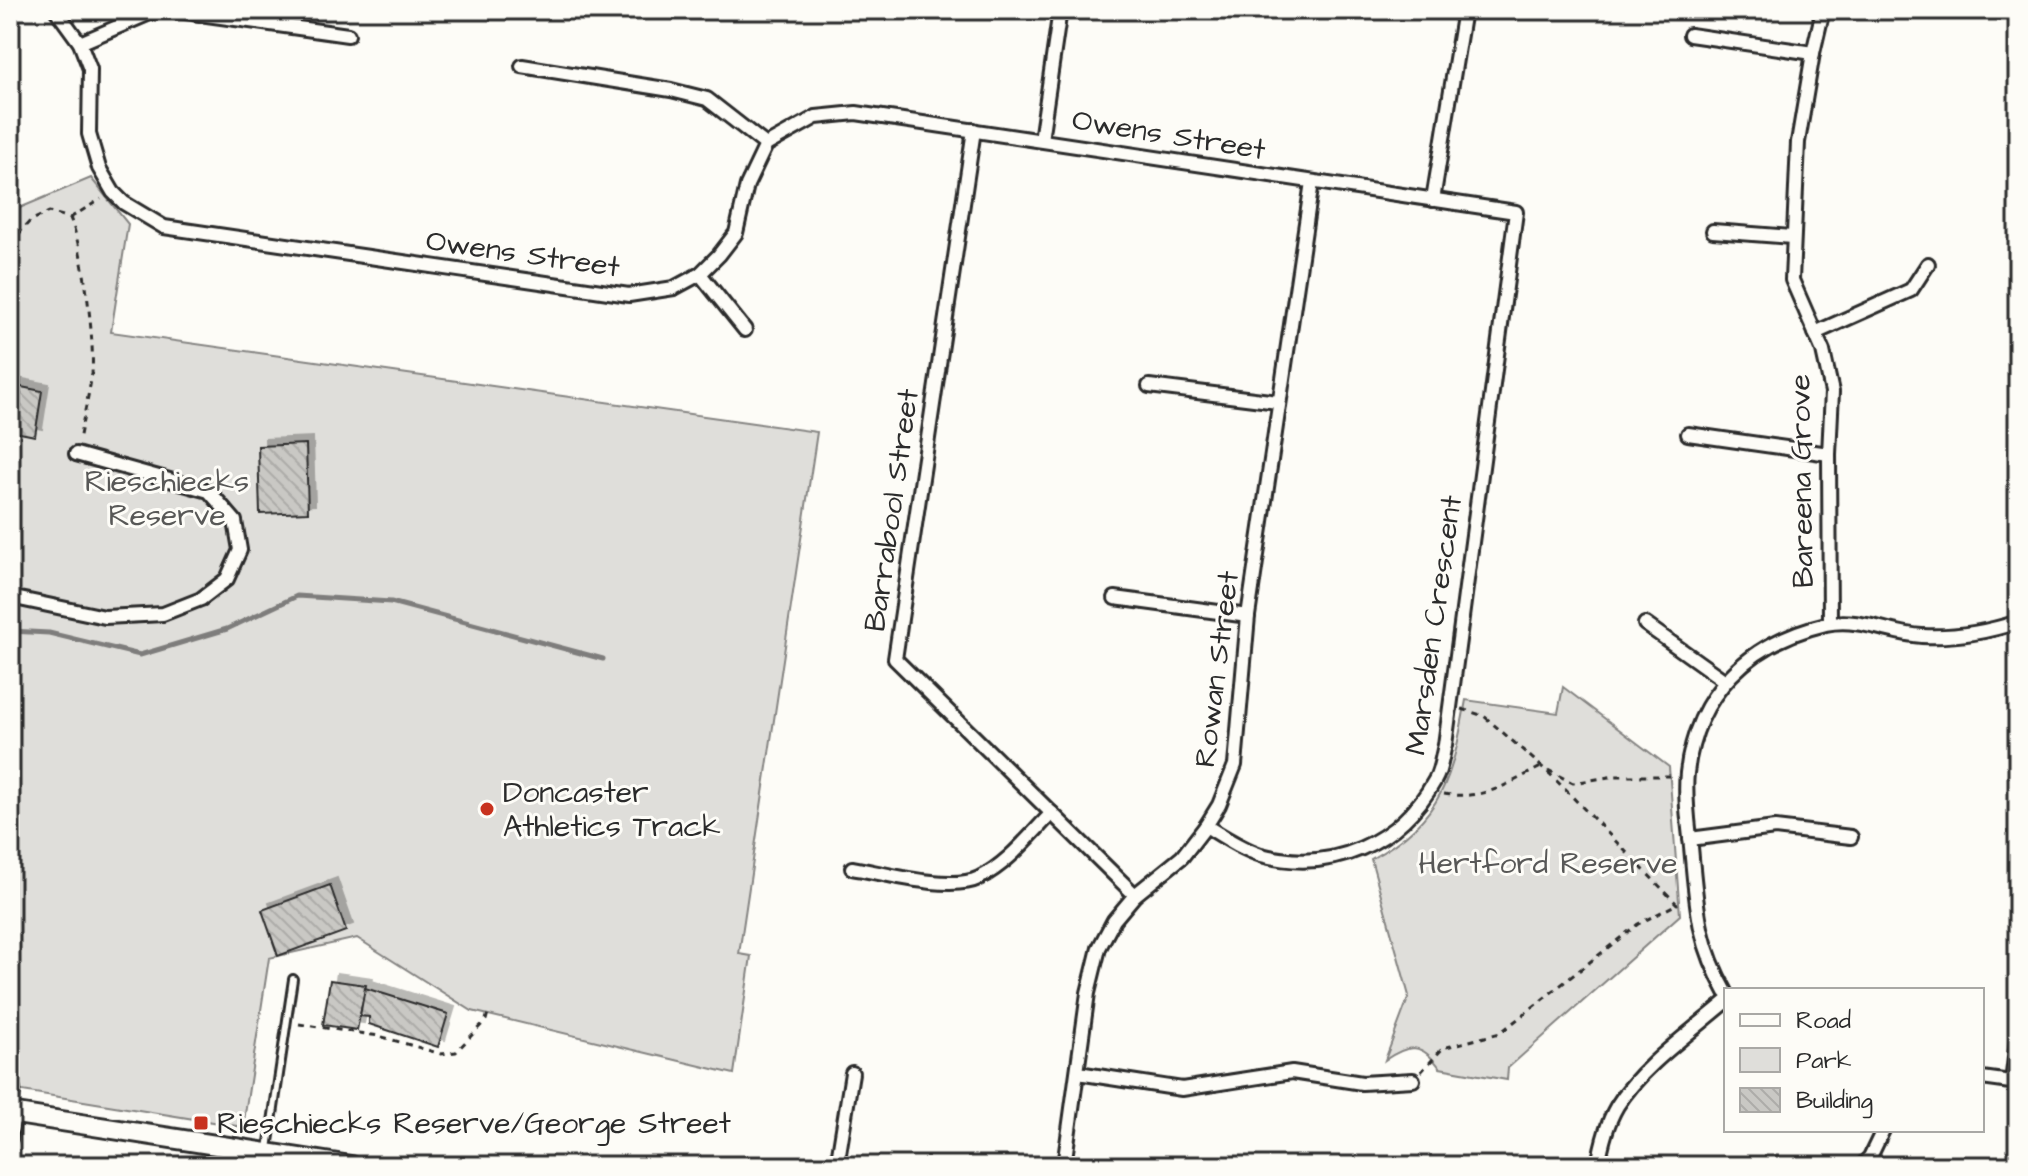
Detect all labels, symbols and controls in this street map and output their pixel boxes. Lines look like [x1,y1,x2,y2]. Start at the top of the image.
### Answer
street label: Owens Street [1069,99,1269,171]
street label: Owens Street [423,220,622,288]
street label: Bareena Grove [1779,374,1825,588]
street label: Barrabool Street [854,386,930,634]
park label: Rieschiecks Reserve [85,461,249,537]
street label: Marsden Crescent [1395,493,1473,758]
street label: Rowan Street [1184,569,1250,770]
place label: Doncaster Athletics Track [503,772,721,848]
marker: Doncaster Athletics Track [478,800,496,818]
park label: Hertford Reserve [1419,843,1677,885]
legend [1724,988,1984,1132]
text: Road [1796,1004,1851,1038]
text: Park [1796,1044,1852,1078]
text: Building [1796,1084,1873,1119]
place label: Rieschiecks Reserve/George Street [217,1103,731,1146]
marker: Rieschiecks Reserve/George Street [192,1114,210,1132]

